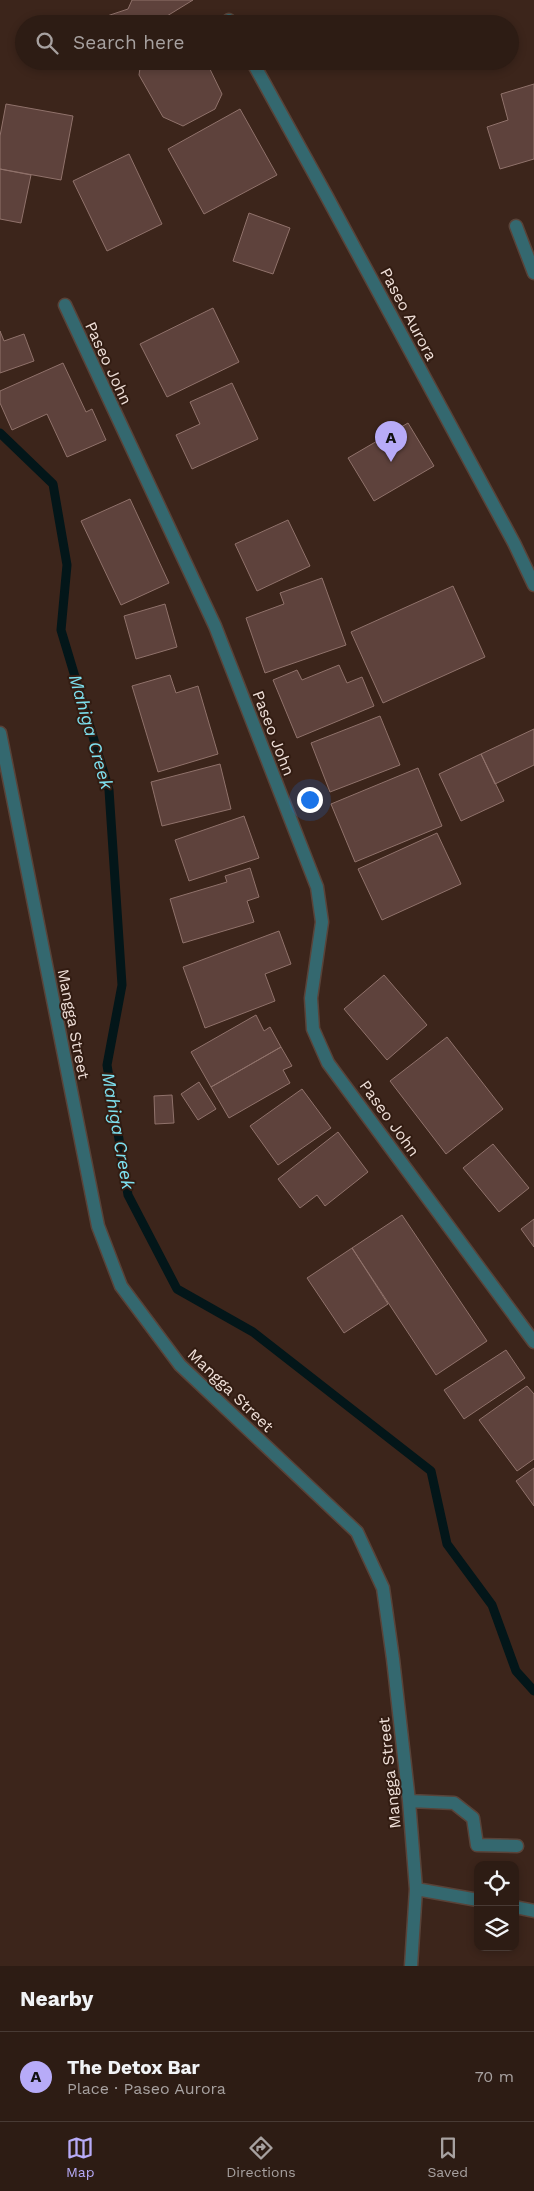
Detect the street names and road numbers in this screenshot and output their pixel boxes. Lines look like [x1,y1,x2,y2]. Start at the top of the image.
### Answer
street label: Paseo Aurora [376,265,441,364]
street label: Paseo John [81,319,136,408]
street label: Paseo John [249,688,298,778]
street label: Mangga Street [54,967,94,1081]
street label: Paseo John [356,1077,424,1160]
street label: Mangga Street [184,1345,278,1436]
street label: Mangga Street [374,1716,405,1830]

